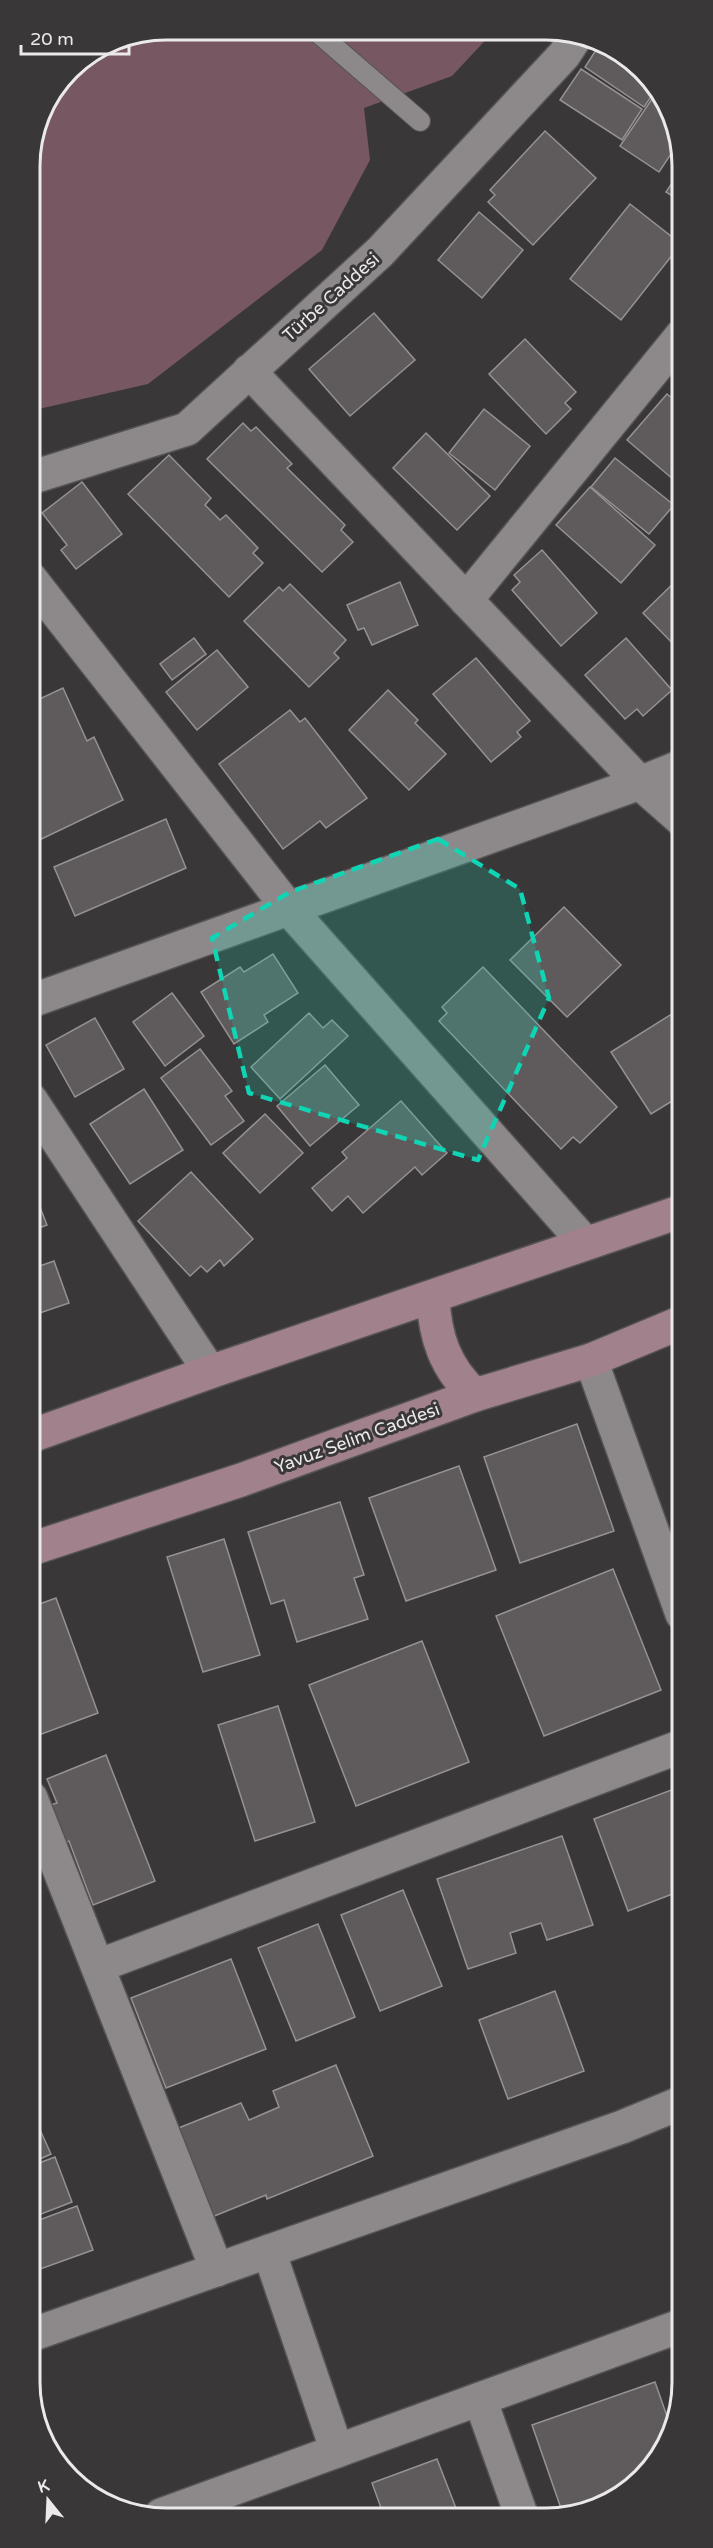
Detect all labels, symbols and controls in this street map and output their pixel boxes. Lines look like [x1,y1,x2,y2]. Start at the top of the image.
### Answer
scale bar [21,18,129,56]
text: 20 m [30,28,74,50]
street label: Türbe Caddesi [278,248,384,346]
street label: Yavuz Selim Caddesi [271,1398,443,1478]
north arrow [18,2470,78,2530]
text: K [35,2475,52,2498]

